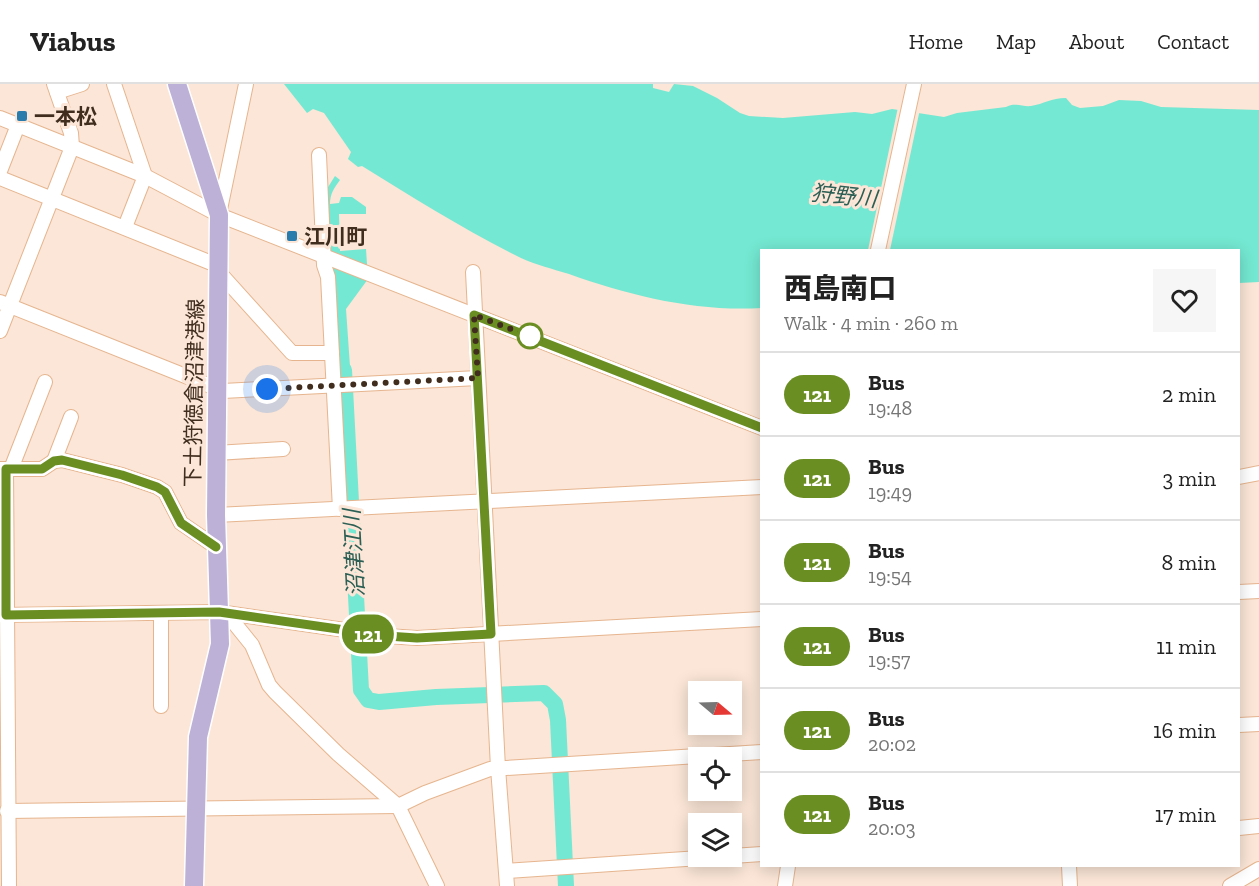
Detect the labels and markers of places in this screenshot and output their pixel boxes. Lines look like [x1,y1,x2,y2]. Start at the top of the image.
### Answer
place label: 一本松 [34,104,97,129]
marker: 一本松 [15,109,29,123]
place label: 江川町 [304,224,367,249]
marker: 江川町 [285,229,299,243]
unlabelled marker [517,323,543,349]

